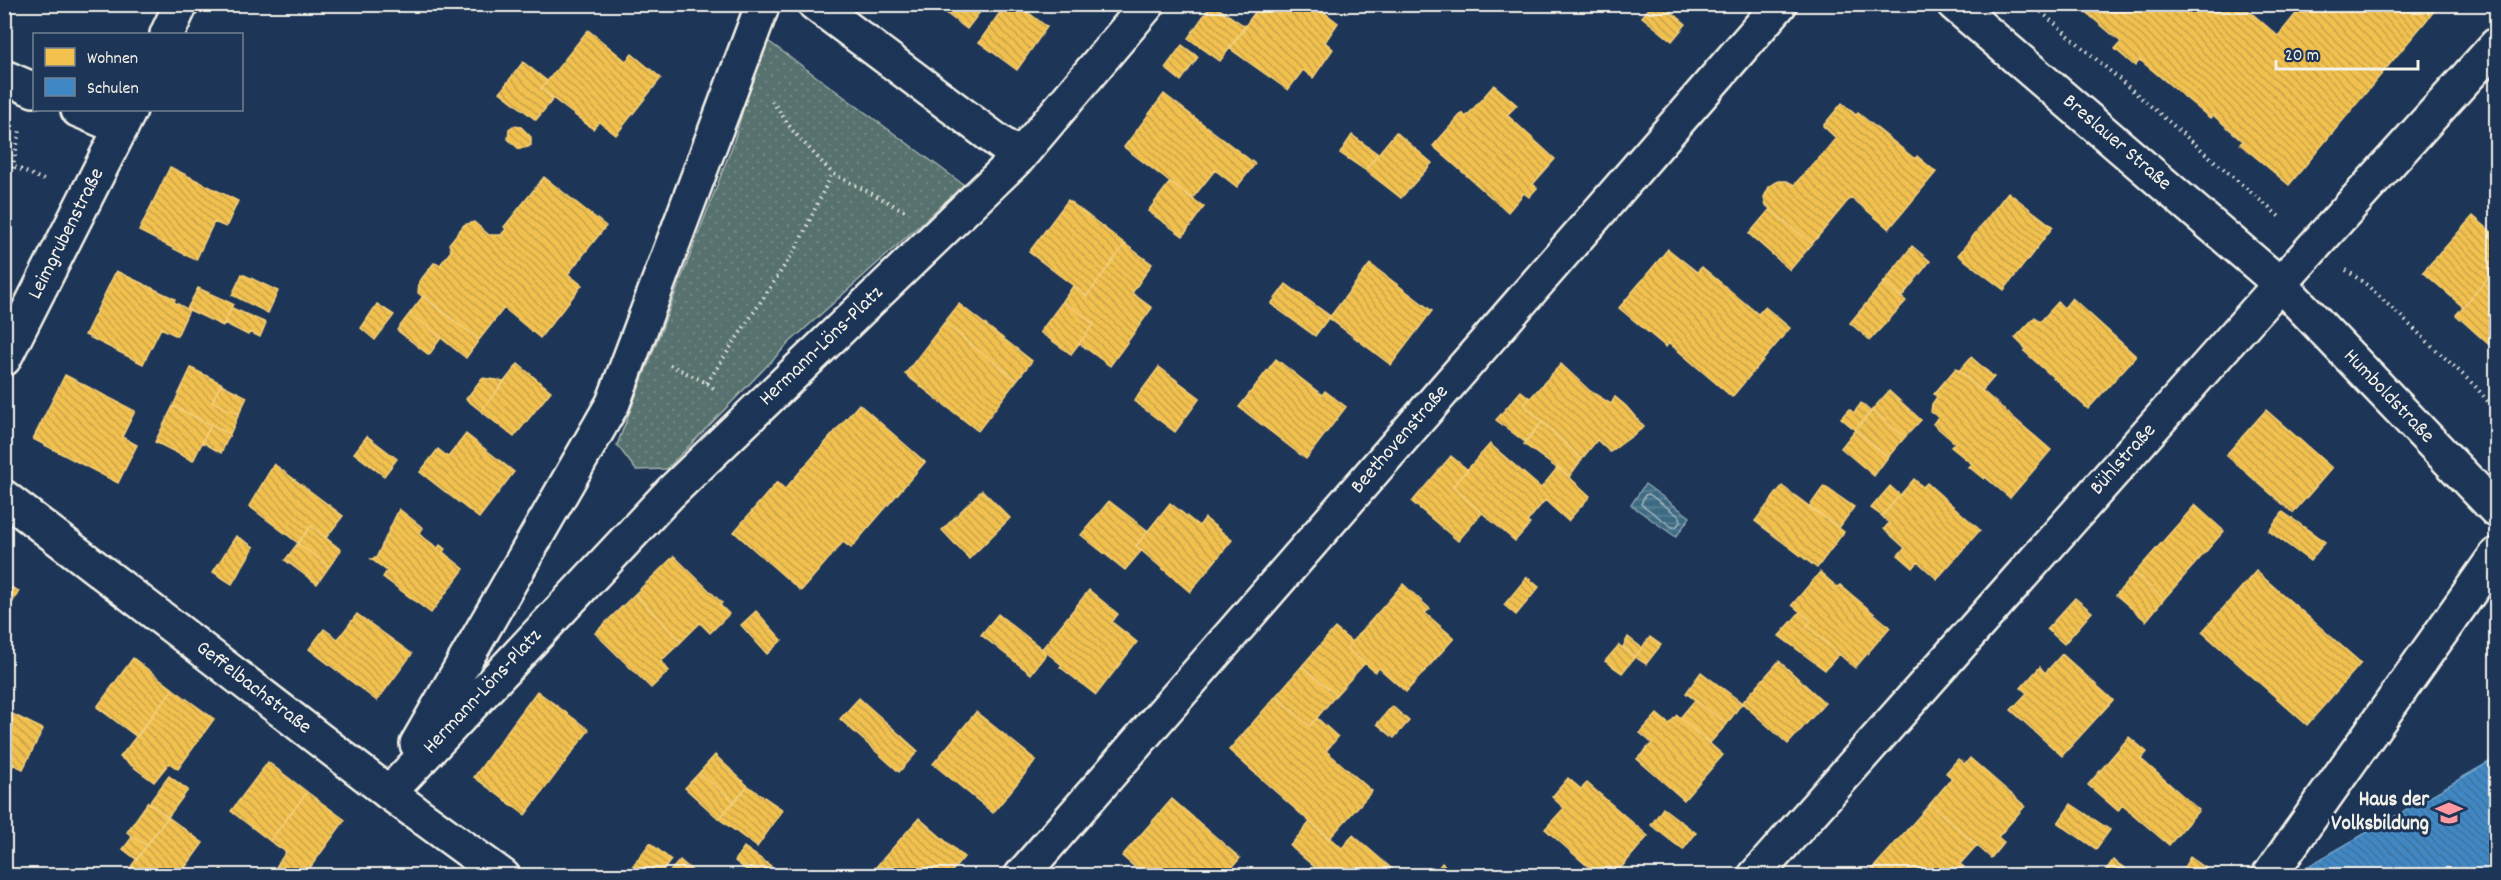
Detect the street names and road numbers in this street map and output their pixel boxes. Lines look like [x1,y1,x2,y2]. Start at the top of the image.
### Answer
street label: Breslauer Straße [2055,88,2178,199]
street label: Leimgrubenstraße [21,163,113,305]
street label: Hermann-Löns-Platz [753,280,891,414]
street label: Humboldstraße [2335,343,2441,451]
street label: Beethovenstraße [1344,379,1457,501]
street label: Bühlstraße [2084,417,2164,503]
street label: Hermann-Löns-Platz [417,623,550,762]
street label: Geffelbachstraße [189,634,317,743]

